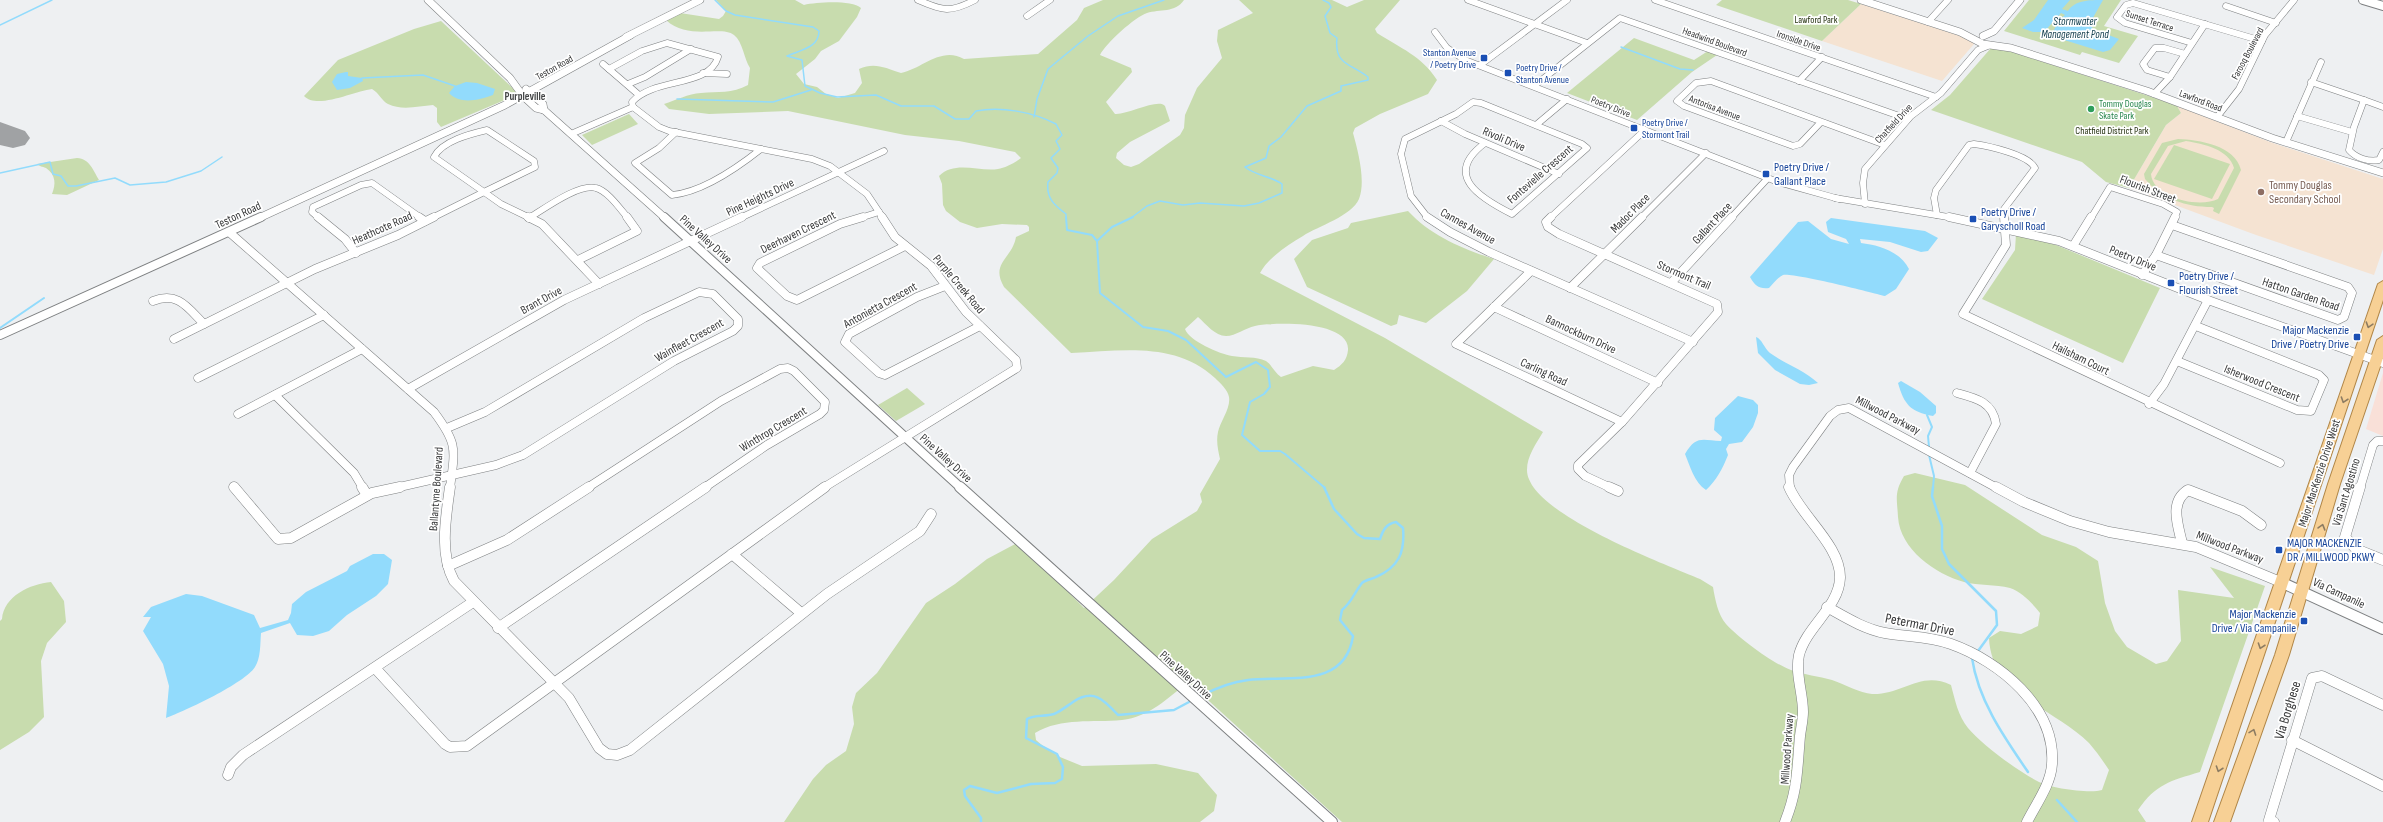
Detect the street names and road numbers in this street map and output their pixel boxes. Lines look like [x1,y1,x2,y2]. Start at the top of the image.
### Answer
street label: Sunset Terrace [2124,8,2175,34]
street label: Headwind Boulevard [1681,25,1749,59]
street label: Farooq Boulevard [2229,25,2267,82]
street label: Ironside Drive [1775,28,1822,54]
street label: Teston Road [534,53,575,83]
street label: Lawford Road [2177,87,2224,115]
street label: Antorisa Avenue [1686,92,1742,123]
street label: Poetry Drive [1589,94,1632,120]
street label: Chatfield Drive [1872,101,1915,146]
street label: Rivoli Drive [1480,124,1528,155]
street label: Fontevielle Crescent [1504,141,1577,207]
street label: Flourish Street [2118,172,2178,207]
street label: Pine Heights Drive [724,175,797,220]
street label: Madoc Place [1607,190,1653,236]
street label: Teston Road [213,198,263,233]
street label: Gallant Place [1689,199,1736,247]
street label: Cannes Avenue [1437,205,1498,248]
street label: Deerhaven Crescent [758,208,839,257]
street label: Heathcote Road [350,209,415,248]
street label: Pine Valley Drive [676,212,735,267]
street label: Poetry Drive [2107,242,2159,275]
street label: Purple Creek Road [930,252,988,317]
street label: Stormont Trail [1655,257,1713,293]
street label: Hatton Garden Road [2260,274,2341,315]
street label: Antonietta Crescent [840,279,920,332]
street label: Brant Drive [518,283,565,318]
street label: Bannockburn Drive [1543,312,1619,357]
street label: Wainfleet Crescent [652,315,727,366]
street label: Hailsham Court [2050,338,2112,379]
street label: Carling Road [1518,355,1570,390]
street label: Isherwood Crescent [2222,361,2302,406]
street label: Millwood Parkway [1853,393,1923,438]
street label: Winthrop Crescent [737,403,810,455]
street label: Major MacKenzie Drive West [2295,417,2344,529]
street label: Pine Valley Drive [916,431,975,486]
street label: Ballantyne Boulevard [426,447,447,532]
street label: Via Sant Agostino [2329,456,2364,528]
street label: Millwood Parkway [2194,528,2266,567]
street label: Via Campanile [2310,575,2368,612]
street label: Petermar Drive [1884,609,1956,640]
street label: Pine Valley Drive [1156,648,1215,703]
street label: Via Borghese [2271,679,2304,741]
street label: Millwood Parkway [1778,713,1797,785]

